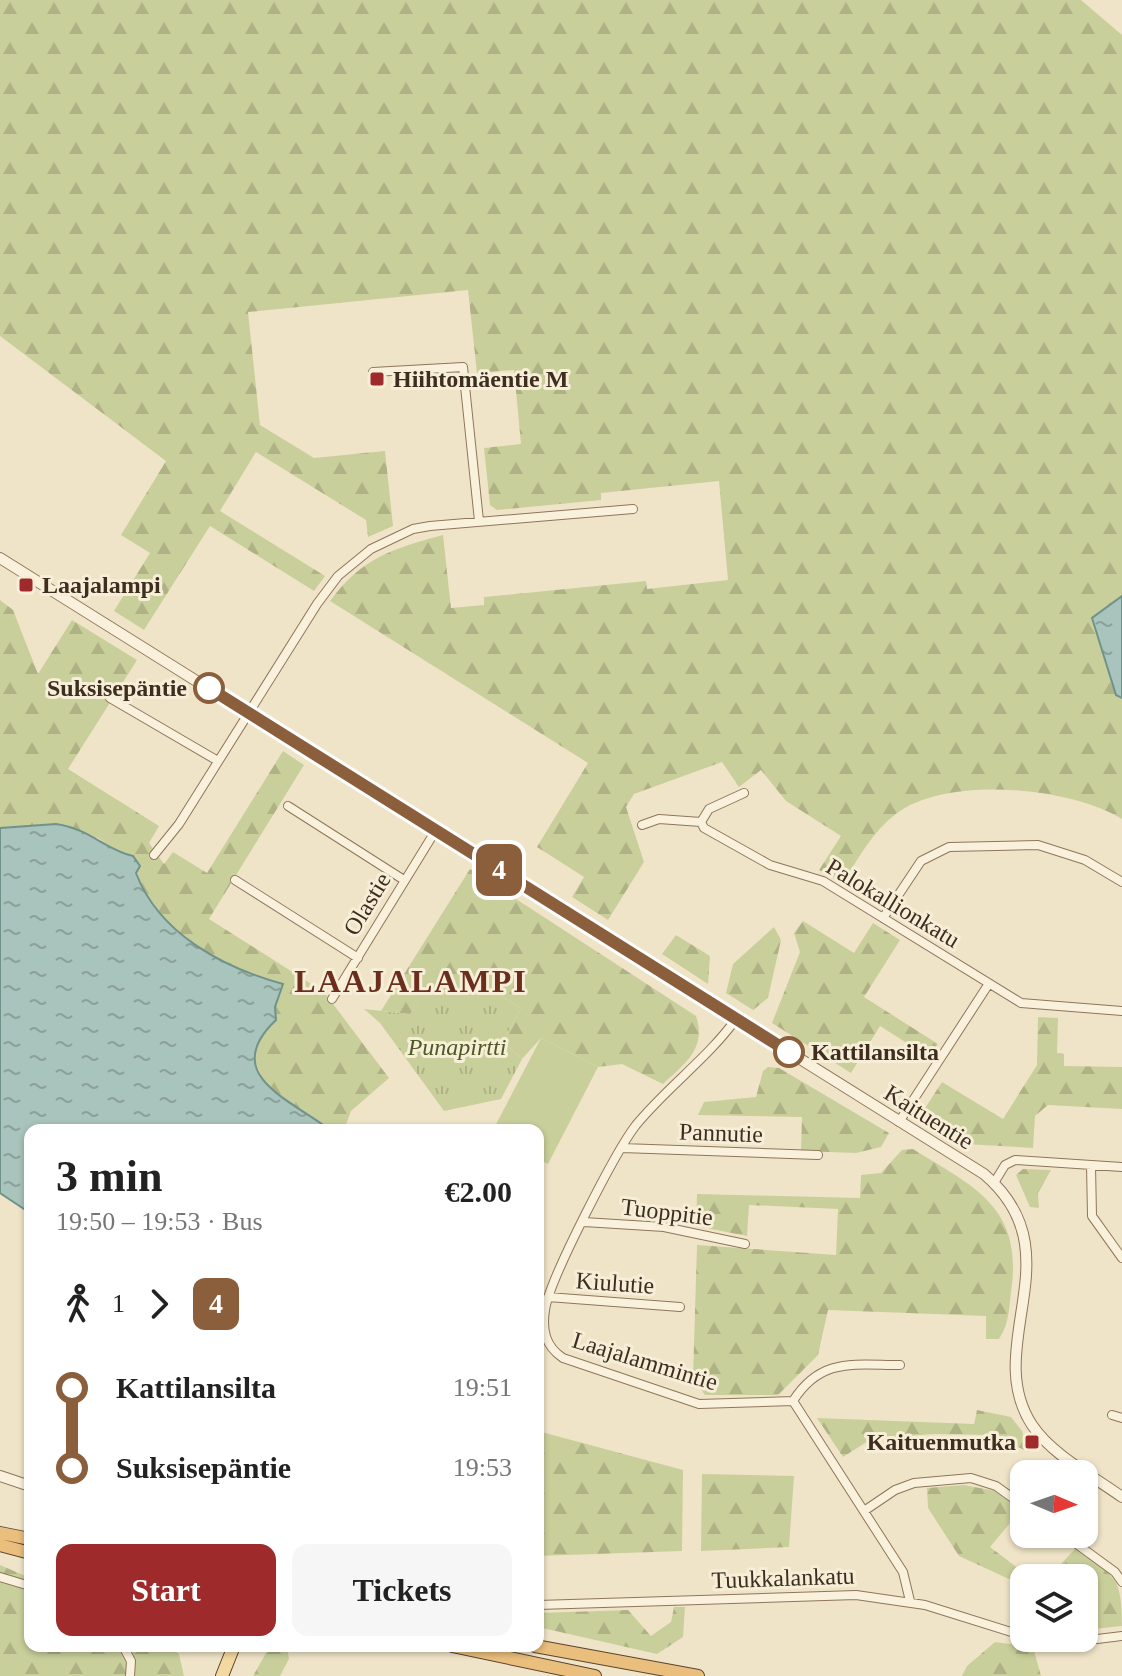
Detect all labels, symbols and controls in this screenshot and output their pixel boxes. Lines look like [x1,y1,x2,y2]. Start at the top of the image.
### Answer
place label: Hiihtomäentie M [393,366,568,392]
marker: Hiihtomäentie M [368,370,386,388]
place label: Laajalampi [42,572,161,598]
marker: Laajalampi [17,576,35,594]
marker: Suksisepäntie [194,673,224,703]
place label: Suksisepäntie [47,675,187,701]
line badge: 4 [473,844,525,896]
street label: Palokallionkatu [822,853,964,953]
text: 4 [492,854,506,885]
street label: Olastie [338,868,396,940]
district label: LAAJALAMPI [294,963,528,999]
park label: Punapirtti [407,1034,506,1060]
marker: Kattilansilta [774,1037,804,1067]
place label: Kattilansilta [811,1039,939,1065]
street label: Kaituentie [880,1079,978,1155]
street label: Pannutie [679,1119,763,1147]
text: 3 min [56,1152,162,1201]
text: €2.00 [445,1175,512,1208]
street label: Tuoppitie [620,1193,714,1231]
text: 19:50 – 19:53 · Bus [56,1207,263,1236]
street label: Kiulutie [575,1267,655,1299]
icon: walk [56,1282,100,1326]
icon: forward [137,1282,181,1326]
text: 4 [209,1288,223,1319]
text: 1 [112,1289,125,1318]
street label: Laajalammintie [569,1327,721,1395]
text: Kattilansilta [116,1371,276,1404]
text: 19:51 [453,1373,512,1402]
place label: Kaituenmutka [867,1429,1016,1455]
marker: Kaituenmutka [1023,1433,1041,1451]
text: Suksisepäntie [116,1451,291,1484]
text: 19:53 [453,1453,512,1482]
north arrow [1010,1460,1098,1548]
map controls [1010,1460,1098,1652]
button: Start [56,1544,276,1636]
button: Tickets [292,1544,512,1636]
street label: Tuukkalankatu [711,1563,855,1593]
button: layers [1010,1564,1098,1652]

